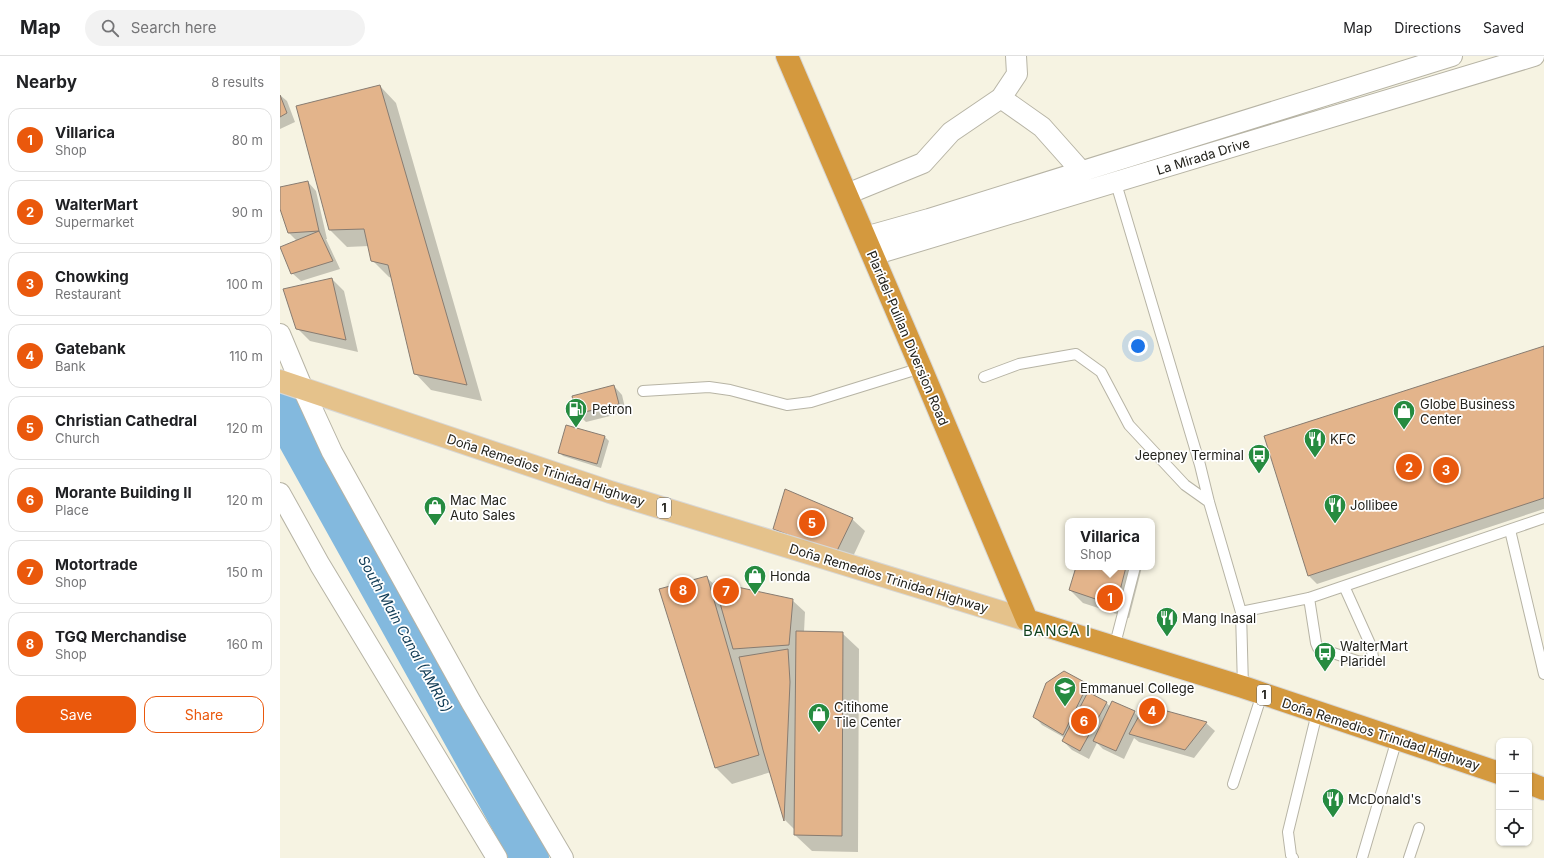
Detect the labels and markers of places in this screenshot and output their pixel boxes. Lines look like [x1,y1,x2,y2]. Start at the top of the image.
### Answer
fuel station icon: Petron [563,396,589,429]
place label: Globe Business Center [1420,396,1515,427]
shop icon: Globe Business Center [1391,398,1417,431]
place label: Petron [592,401,632,417]
restaurant icon: KFC [1302,426,1328,459]
place label: KFC [1330,431,1356,447]
bus stop icon: Jeepney Terminal [1246,442,1272,475]
place label: Jeepney Terminal [1135,447,1244,463]
pin: 2 [1396,452,1422,482]
pin: 3 [1433,455,1459,485]
place label: Mac Mac Auto Sales [450,492,516,523]
restaurant icon: Jollibee [1322,492,1348,525]
shop icon: Mac Mac Auto Sales [422,494,448,527]
place label: Jollibee [1350,497,1398,513]
pin: 5 [799,508,825,538]
shop icon: Honda [742,563,768,596]
place label: Honda [770,568,810,584]
pin: 8 [670,575,696,605]
pin: 7 [713,576,739,606]
pin: 1 [1097,583,1123,613]
restaurant icon: Mang Inasal [1154,605,1180,638]
place label: Mang Inasal [1182,610,1256,626]
place label: WalterMart Plaridel [1340,638,1408,669]
bus stop icon: WalterMart Plaridel [1312,640,1338,673]
school or university icon: Emmanuel College [1052,675,1078,708]
place label: Emmanuel College [1080,680,1194,696]
pin: 4 [1139,696,1165,726]
place label: Citihome Tile Center [834,699,901,730]
shop icon: Citihome Tile Center [806,701,832,734]
pin: 6 [1071,706,1097,736]
restaurant icon: McDonald's [1320,786,1346,819]
place label: McDonald's [1348,791,1421,807]

